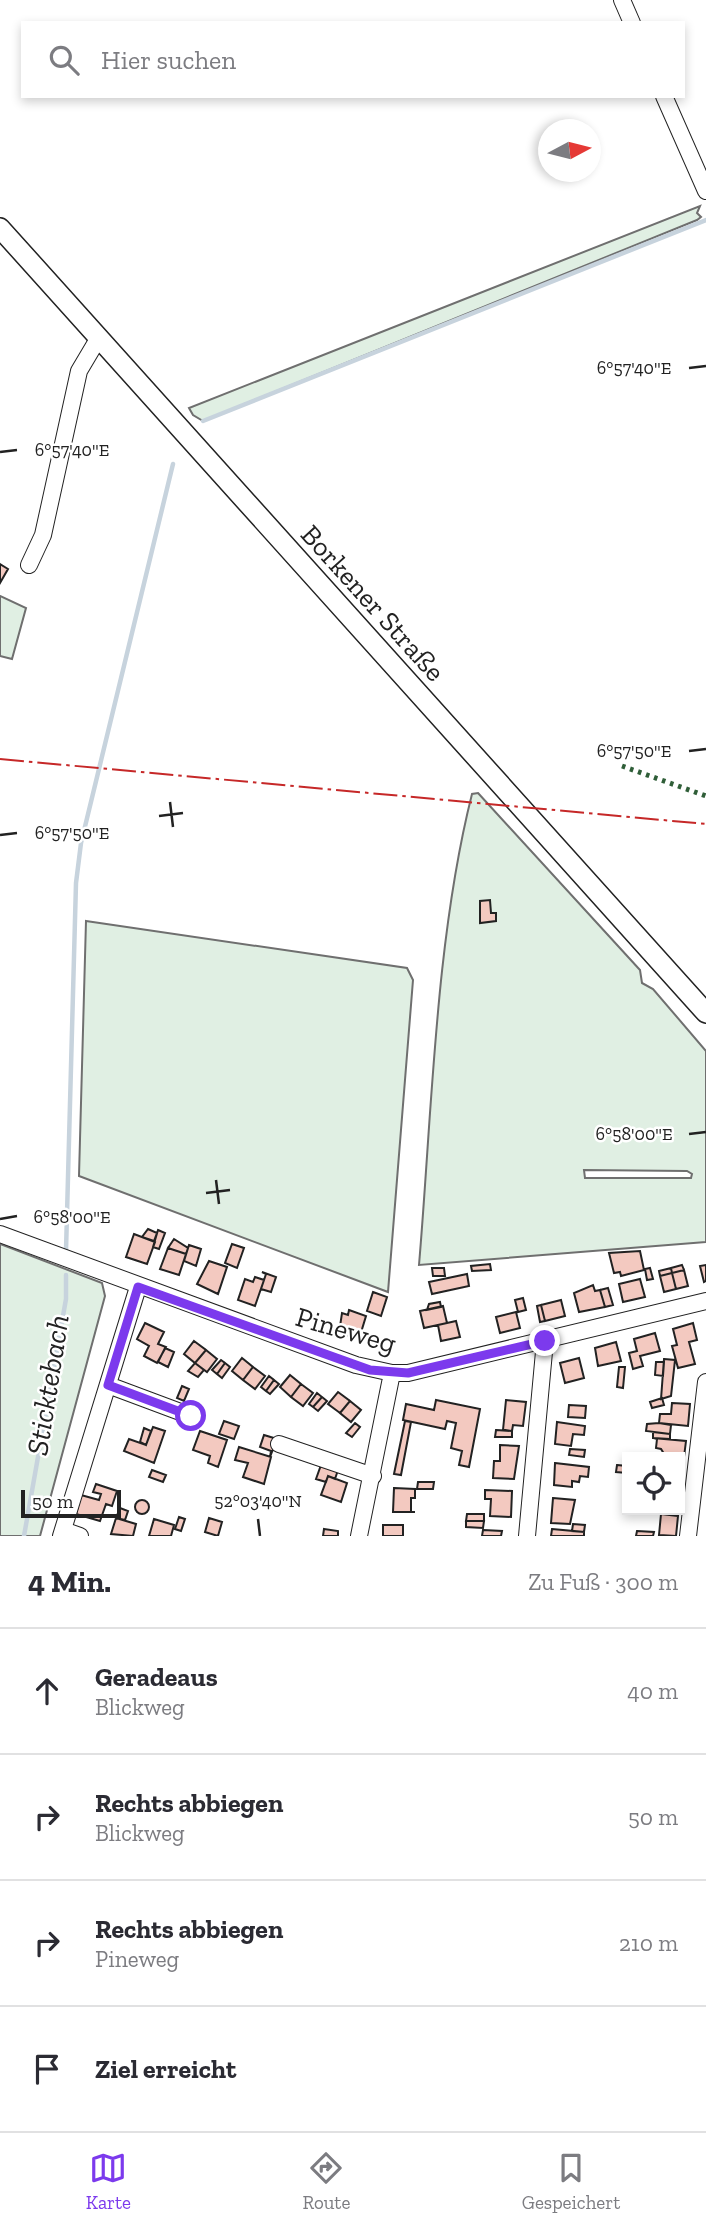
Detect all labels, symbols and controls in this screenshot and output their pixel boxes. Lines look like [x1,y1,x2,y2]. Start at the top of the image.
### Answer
search box [21,21,685,98]
icon: search [45,41,83,79]
text: Hier suchen [101,44,236,76]
north arrow [538,119,601,182]
text: 6°57'40"E [597,357,671,379]
text: 6°57'40"E [35,439,109,461]
street label: Borkener Straße [294,518,452,688]
text: 6°57'50"E [597,740,671,762]
text: 6°57'50"E [35,822,109,844]
text: 6°58'00"E [595,1123,673,1145]
text: 6°58'00"E [33,1206,111,1228]
street label: Pineweg [292,1300,400,1360]
water label: Sticktebach [19,1312,77,1458]
route end [529,1325,560,1356]
route start [175,1400,206,1431]
map controls [622,1452,685,1515]
button: locate [622,1452,685,1515]
scale bar [21,1487,121,1519]
text: 50 m [32,1490,73,1513]
text: 52°03'40"N [214,1490,302,1512]
text: 4 Min. [28,1564,111,1600]
text: Zu Fuß · 300 m [528,1568,678,1596]
text: Geradeaus [95,1661,218,1693]
icon: ahead [28,1672,66,1710]
text: 40 m [627,1677,678,1705]
text: Blickweg [95,1693,185,1721]
text: Rechts abbiegen [95,1787,283,1819]
icon: right [28,1798,66,1836]
text: 50 m [628,1803,678,1831]
text: Blickweg [95,1819,185,1847]
text: Rechts abbiegen [95,1913,283,1945]
icon: right [28,1924,66,1962]
text: 210 m [619,1929,678,1957]
text: Pineweg [95,1945,179,1973]
icon: arrive [28,2050,66,2088]
text: Ziel erreicht [95,2053,236,2085]
tab: Karte [86,2149,131,2214]
tab: Route [302,2149,350,2214]
tab: Gespeichert [522,2149,620,2214]

